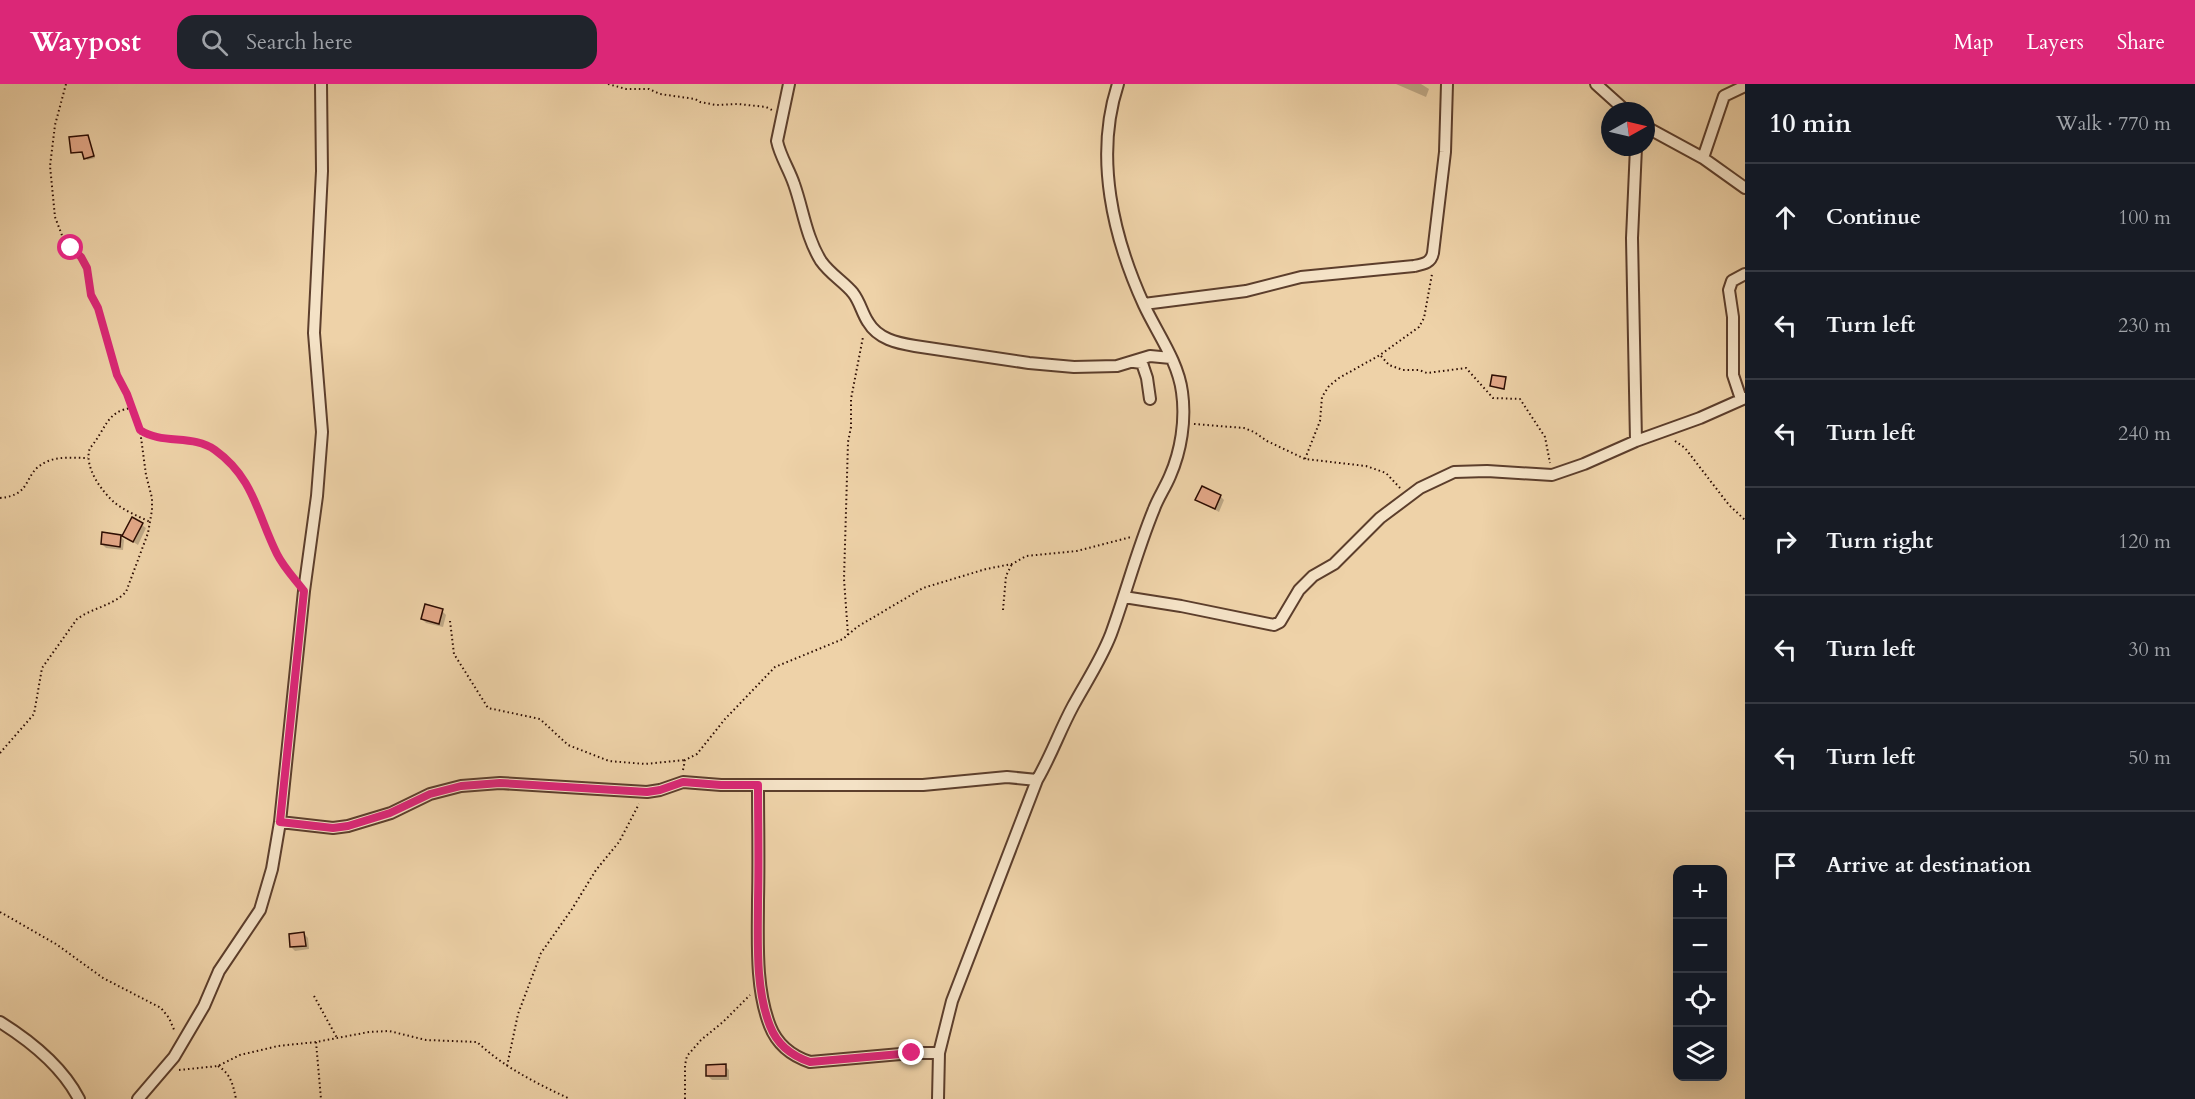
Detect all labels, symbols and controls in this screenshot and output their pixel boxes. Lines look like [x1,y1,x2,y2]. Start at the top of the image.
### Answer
search box [177,15,597,69]
text: Waypost [30,23,141,61]
icon: search [198,26,231,59]
text: Search here [246,27,353,57]
text: Map [1954,28,1994,57]
text: Layers [2027,28,2084,57]
text: Share [2117,28,2165,57]
north arrow [1601,102,1655,156]
text: 10 min [1769,106,1852,141]
text: Walk · 770 m [2056,110,2171,137]
icon: ahead [1769,201,1802,234]
text: Continue [1826,202,1921,232]
text: 100 m [2118,204,2171,231]
route start [57,234,83,260]
icon: left [1769,309,1802,342]
text: Turn left [1826,310,1915,340]
text: 230 m [2118,312,2171,339]
icon: left [1769,417,1802,450]
text: Turn left [1826,418,1915,448]
text: 240 m [2118,420,2171,447]
icon: right [1769,525,1802,558]
text: Turn right [1826,526,1933,556]
text: 120 m [2118,528,2171,555]
icon: left [1769,633,1802,666]
text: Turn left [1826,634,1915,664]
text: 30 m [2128,636,2171,663]
icon: left [1769,741,1802,774]
text: Turn left [1826,742,1915,772]
text: 50 m [2128,744,2171,771]
icon: arrive [1769,849,1802,882]
text: Arrive at destination [1826,850,2031,880]
map controls [1673,865,1727,1081]
button: + [1673,865,1727,919]
button: − [1673,919,1727,973]
button: locate [1673,973,1727,1027]
button: layers [1673,1027,1727,1081]
route end [898,1039,924,1065]

